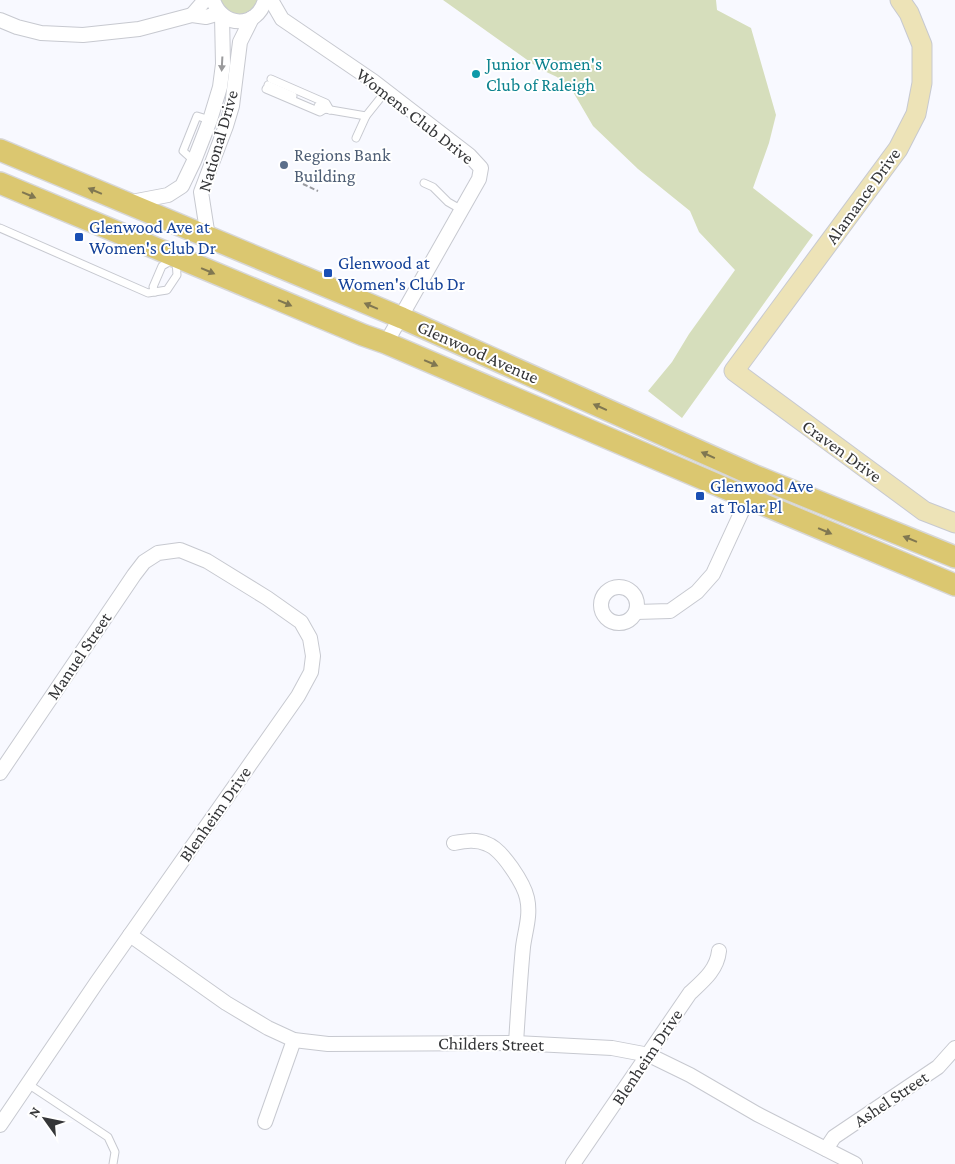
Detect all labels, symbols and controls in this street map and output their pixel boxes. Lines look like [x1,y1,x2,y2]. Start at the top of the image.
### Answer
place label: Junior Women's Club of Raleigh [484,54,602,95]
one-way arrow [218,56,226,72]
street label: Womens Club Drive [352,64,478,168]
marker: Junior Women's Club of Raleigh [470,68,482,80]
street label: National Drive [194,88,242,194]
street label: Alamance Drive [822,144,905,248]
place label: Regions Bank Building [294,145,391,186]
marker: Regions Bank Building [278,159,290,171]
one-way arrow [88,186,102,194]
one-way arrow [22,191,37,199]
place label: Glenwood Ave at Women's Club Dr [89,217,217,258]
marker: Glenwood Ave at Women's Club Dr [73,231,85,243]
place label: Glenwood at Women's Club Dr [338,253,466,294]
one-way arrow [201,267,215,275]
marker: Glenwood at Women's Club Dr [322,267,334,279]
one-way arrow [278,299,292,307]
one-way arrow [363,302,378,310]
street label: Glenwood Avenue [414,316,542,388]
one-way arrow [424,360,438,368]
one-way arrow [593,402,607,410]
street label: Craven Drive [798,416,886,487]
one-way arrow [701,450,715,458]
place label: Glenwood Ave at Tolar Pl [710,476,813,517]
marker: Glenwood Ave at Tolar Pl [694,490,706,502]
one-way arrow [818,527,832,535]
one-way arrow [902,535,917,543]
street label: Manuel Street [43,608,116,703]
street label: Blenheim Drive [175,763,255,865]
street label: Blenheim Drive [608,1005,686,1109]
street label: Childers Street [438,1033,545,1055]
street label: Ashel Street [850,1066,933,1131]
north arrow [20,1094,70,1144]
text: N [25,1103,44,1120]

